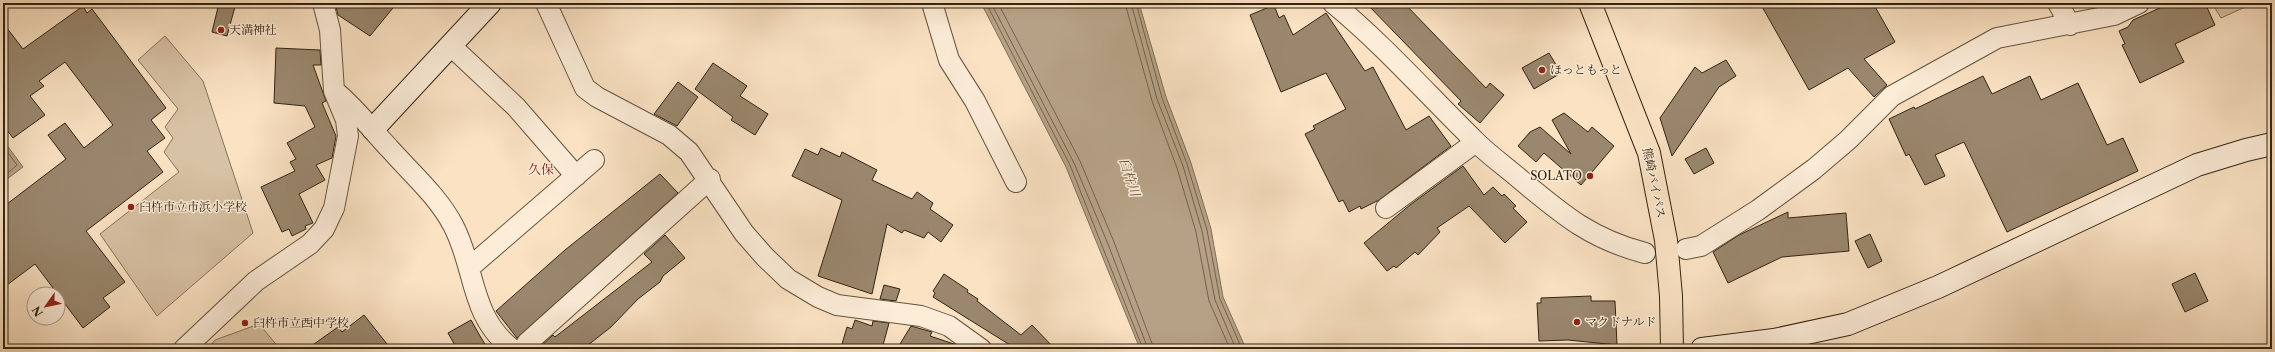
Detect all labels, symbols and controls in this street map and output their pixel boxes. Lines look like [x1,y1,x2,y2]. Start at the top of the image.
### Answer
place label: 天満神社 [229,22,277,37]
marker: 天満神社 [216,25,226,35]
place label: ほっともっと [1550,62,1622,77]
marker: ほっともっと [1537,65,1547,75]
street label: 熊崎バイパス [1640,146,1669,220]
water label: 臼杵川 [1116,156,1144,200]
district label: 久保 [528,161,554,177]
place label: SOLATO [1530,168,1582,183]
marker: SOLATO [1585,171,1595,181]
place label: 臼杵市立市浜小学校 [139,199,247,214]
marker: 臼杵市立市浜小学校 [126,202,136,212]
north arrow [26,286,66,326]
text: N [29,303,46,319]
place label: マクドナルド [1585,314,1656,329]
place label: 臼杵市立西中学校 [253,315,349,330]
marker: マクドナルド [1572,317,1582,327]
marker: 臼杵市立西中学校 [240,318,250,328]

